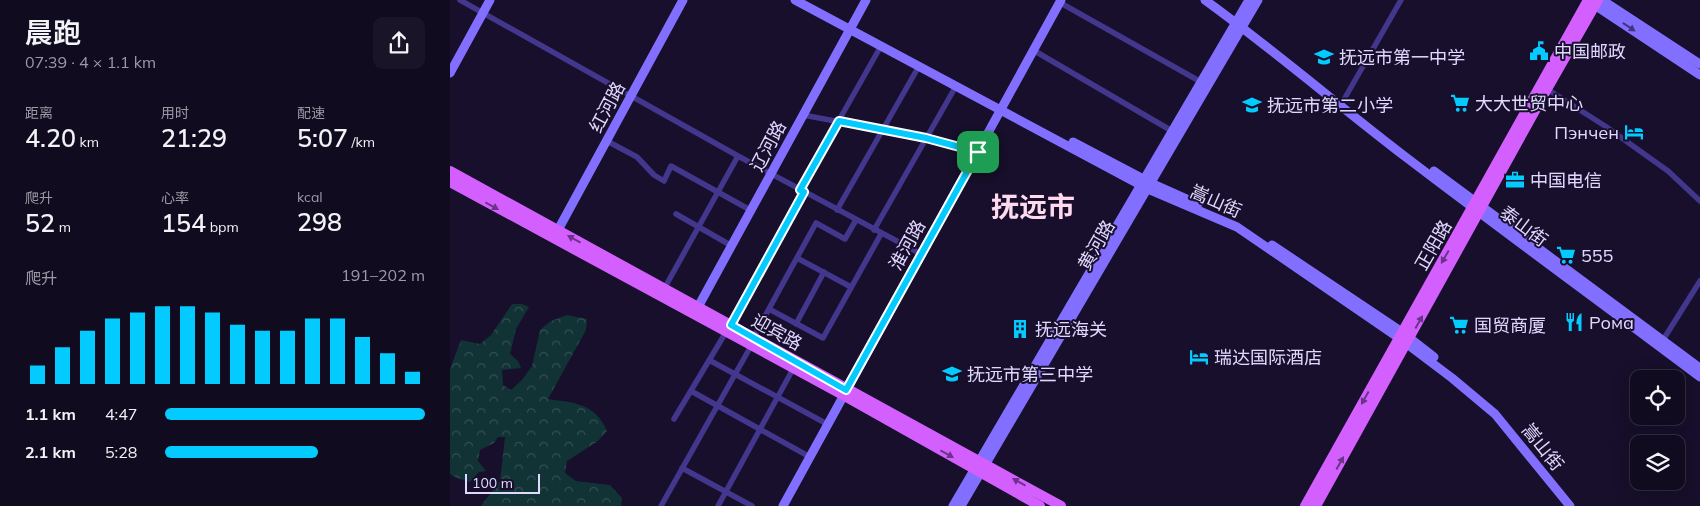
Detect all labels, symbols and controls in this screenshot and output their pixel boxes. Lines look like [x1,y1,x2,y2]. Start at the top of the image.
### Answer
text: 晨跑 [25,15,81,50]
button: share [373,17,425,69]
one-way arrow [1622,22,1635,32]
public building icon: 中国邮政 [1528,40,1550,62]
place label: 中国邮政 [1554,40,1626,63]
school or university icon: 抚远市第一中学 [1313,46,1335,68]
place label: 抚远市第一中学 [1339,46,1465,69]
text: 07:39 · 4 × 1.1 km [25,52,156,72]
street label: 红河路 [584,78,630,136]
supermarket icon: 大大世贸中心 [1449,92,1471,114]
place label: 大大世贸中心 [1475,92,1583,115]
school or university icon: 抚远市第二小学 [1241,94,1263,116]
place label: 抚远市第二小学 [1267,94,1393,117]
text: 距离 [25,104,53,122]
text: 用时 [161,104,189,122]
text: 配速 [297,104,325,122]
street label: 辽河路 [745,117,791,175]
place label: Пэнчен [1554,121,1619,144]
hotel icon: Пэнчен [1623,121,1645,143]
text: 4.20 [25,122,76,153]
text: 21:29 [161,122,227,153]
text: 5:07 [297,122,348,153]
pin [957,131,999,173]
text: km [76,133,99,151]
text: /km [348,133,375,151]
icon: arrive [964,138,992,166]
office icon: 中国电信 [1504,169,1526,191]
place label: 中国电信 [1530,169,1602,192]
street label: 嵩山街 [1187,180,1245,222]
text: kcal [297,188,323,206]
text: 爬升 [25,189,53,207]
text: 心率 [161,189,189,207]
district label: 抚远市 [991,189,1075,224]
one-way arrow [486,201,499,210]
street label: 泰山街 [1496,201,1552,251]
text: 298 [297,206,342,237]
text: 52 [25,207,55,238]
text: 154 [161,207,206,238]
street label: 淮河路 [884,216,930,274]
street label: 黄河路 [1073,216,1119,274]
street label: 正阳路 [1410,216,1456,274]
text: m [55,218,71,236]
text: bpm [206,218,239,236]
one-way arrow [567,235,581,243]
supermarket icon: 555 [1555,244,1577,266]
place label: 555 [1581,244,1614,267]
one-way arrow [1441,249,1449,264]
text: 191–202 m [341,265,425,285]
text: 爬升 [25,268,57,288]
street label: 迎宾路 [748,309,806,355]
restaurant icon: Рома [1563,311,1585,333]
place label: Рома [1589,311,1634,334]
one-way arrow [1415,314,1423,329]
supermarket icon: 国贸商厦 [1448,314,1470,336]
place label: 国贸商厦 [1474,314,1546,337]
building icon: 抚远海关 [1009,318,1031,340]
place label: 抚远海关 [1035,318,1107,341]
hotel icon: 瑞达国际酒店 [1188,346,1210,368]
place label: 瑞达国际酒店 [1214,346,1322,369]
school or university icon: 抚远市第三中学 [941,363,963,385]
place label: 抚远市第三中学 [967,363,1093,386]
map controls [1630,370,1685,490]
button: locate [1630,370,1685,425]
one-way arrow [1361,391,1369,405]
text: 1.1 km [25,404,76,424]
text: 4:47 [105,404,137,424]
street label: 嵩山街 [1517,419,1569,475]
button: layers [1630,435,1685,490]
text: 2.1 km [25,442,76,462]
text: 5:28 [105,442,137,462]
one-way arrow [940,449,953,458]
one-way arrow [1335,457,1344,470]
scale bar [465,471,540,494]
text: 100 m [472,474,513,492]
one-way arrow [1012,478,1025,487]

